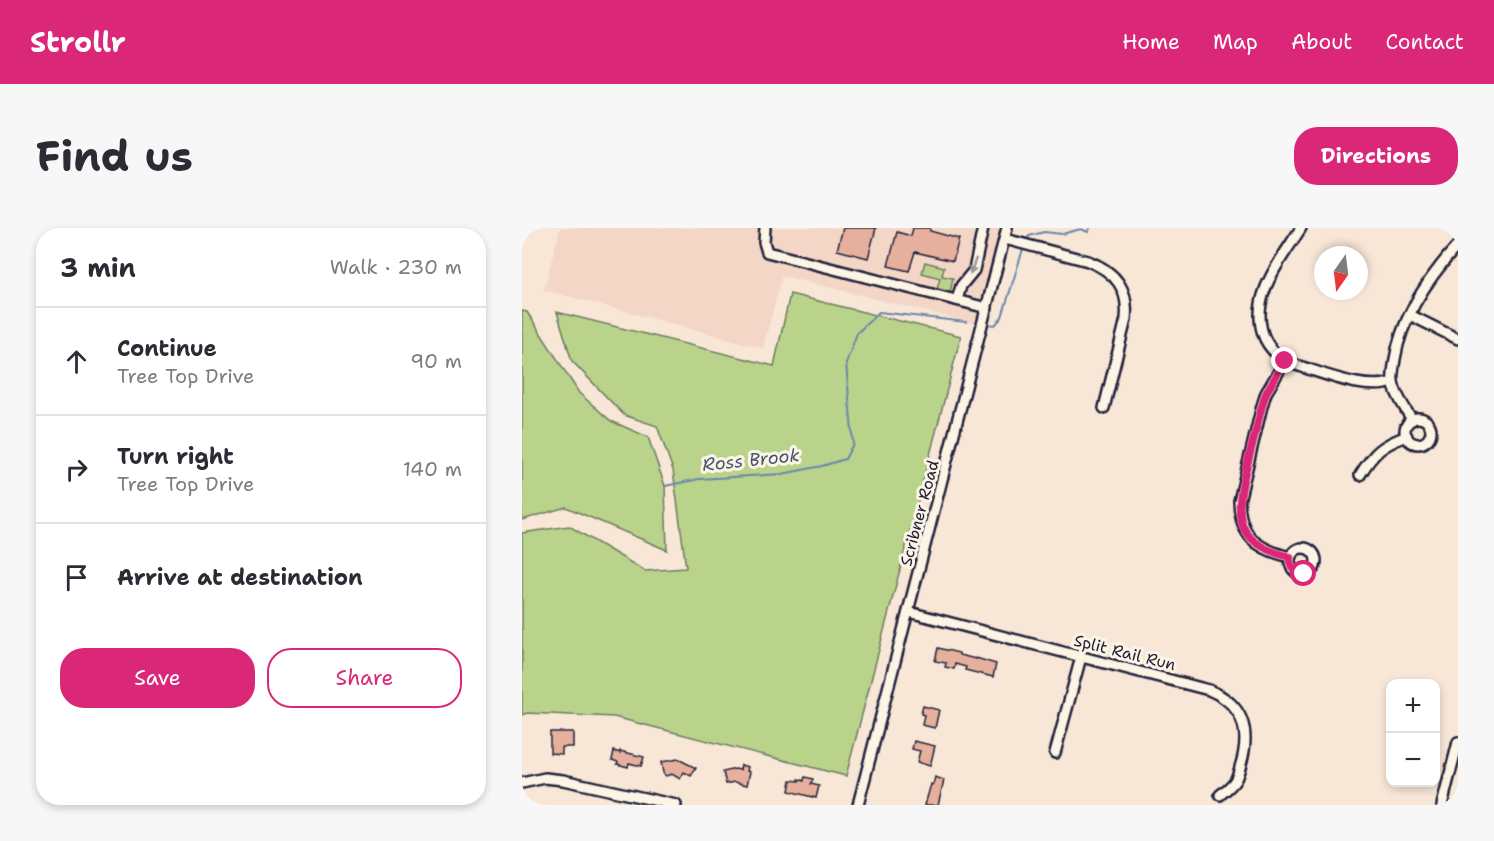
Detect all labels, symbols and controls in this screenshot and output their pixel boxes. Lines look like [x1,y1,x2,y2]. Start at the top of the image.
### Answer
text: Strollr [30,23,126,61]
text: Home [1122,28,1180,56]
text: Map [1213,28,1258,56]
text: About [1291,28,1352,56]
text: Contact [1385,28,1464,56]
button: Directions [1294,127,1458,185]
text: Find us [36,128,193,184]
north arrow [1314,246,1368,300]
text: 3 min [60,250,136,285]
text: Walk · 230 m [330,254,462,280]
one-way arrow [968,257,978,275]
text: Continue [117,334,217,363]
icon: ahead [60,345,93,378]
route end [1271,347,1297,373]
text: 90 m [410,348,462,374]
text: Tree Top Drive [117,363,254,389]
text: Turn right [117,442,234,471]
water label: Ross Brook [701,443,801,477]
icon: right [60,453,93,486]
text: 140 m [403,456,462,482]
street label: Scribner Road [895,458,944,568]
text: Tree Top Drive [117,471,254,497]
route start [1290,560,1316,586]
icon: arrive [60,561,93,594]
text: Arrive at destination [117,563,363,592]
street label: Split Rail Run [1072,630,1178,675]
button: Save [60,648,255,708]
button: Share [267,648,462,708]
map controls [1386,679,1440,787]
button: + [1386,679,1440,733]
button: − [1386,733,1440,787]

